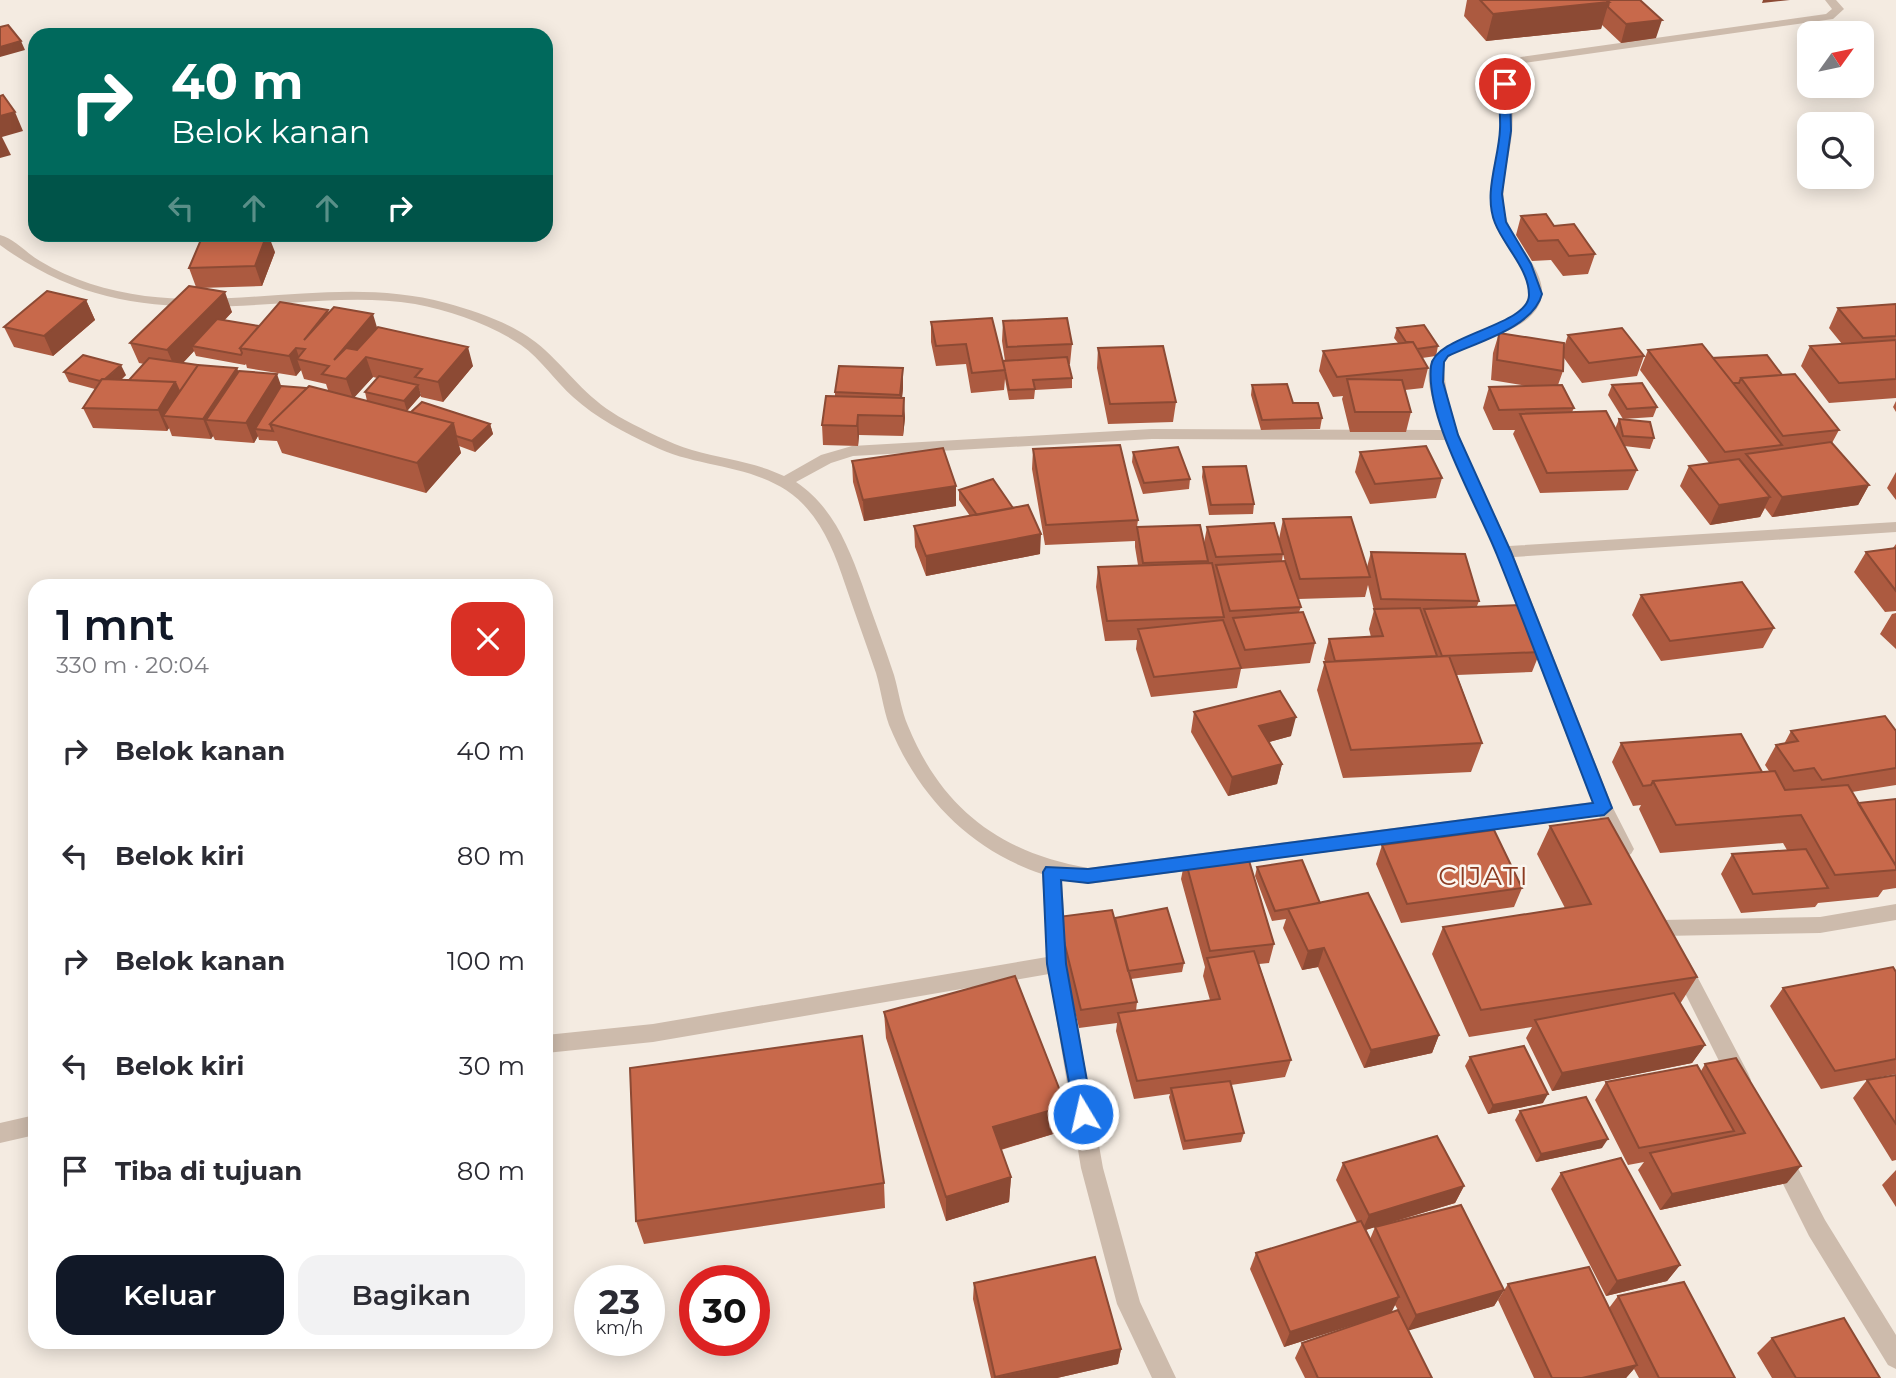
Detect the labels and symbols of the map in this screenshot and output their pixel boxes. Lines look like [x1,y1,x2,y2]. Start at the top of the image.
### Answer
north arrow [1797,21,1874,98]
pin [1475,54,1535,114]
district label: CIJATI [1438,860,1530,892]
position arrow [1046,1077,1120,1151]
speed limit sign: 30 [679,1265,770,1356]

